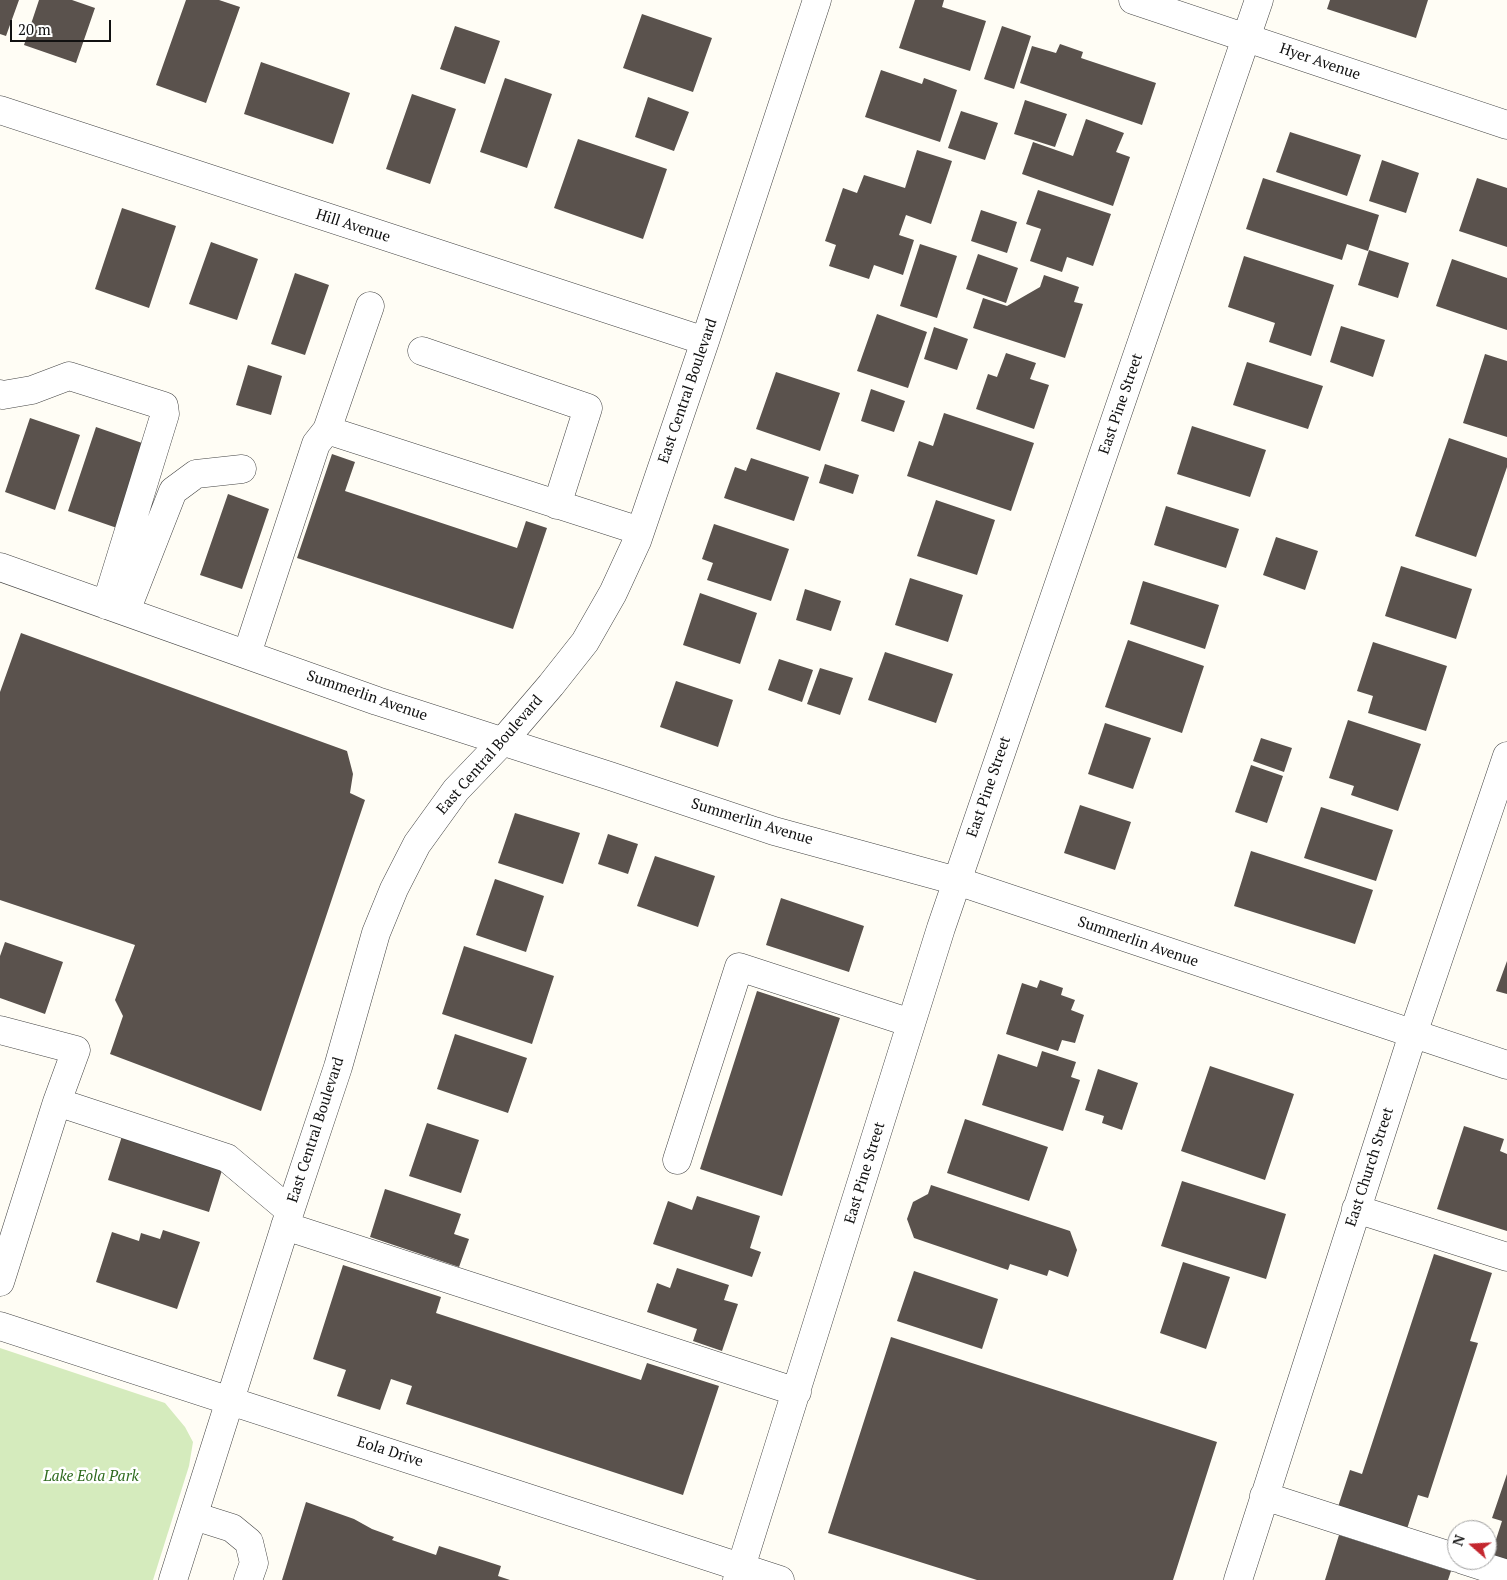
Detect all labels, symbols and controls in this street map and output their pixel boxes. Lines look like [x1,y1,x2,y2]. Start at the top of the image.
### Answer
scale bar [12,10,114,42]
text: 20 m [18,19,51,39]
street label: Hyer Avenue [1277,40,1363,84]
street label: Hill Avenue [313,206,393,246]
street label: East Central Boulevard [655,316,721,466]
street label: East Pine Street [1095,351,1147,457]
street label: Summerlin Avenue [304,667,430,725]
street label: East Central Boulevard [433,692,547,818]
street label: East Pine Street [963,734,1015,840]
street label: Summerlin Avenue [689,795,815,849]
street label: Summerlin Avenue [1075,913,1201,971]
street label: East Central Boulevard [284,1055,348,1205]
street label: East Church Street [1342,1105,1398,1229]
street label: East Pine Street [841,1120,889,1226]
street label: Eola Drive [355,1433,425,1471]
park label: Lake Eola Park [43,1468,139,1486]
north arrow [1447,1520,1497,1570]
text: N [1448,1532,1469,1548]

